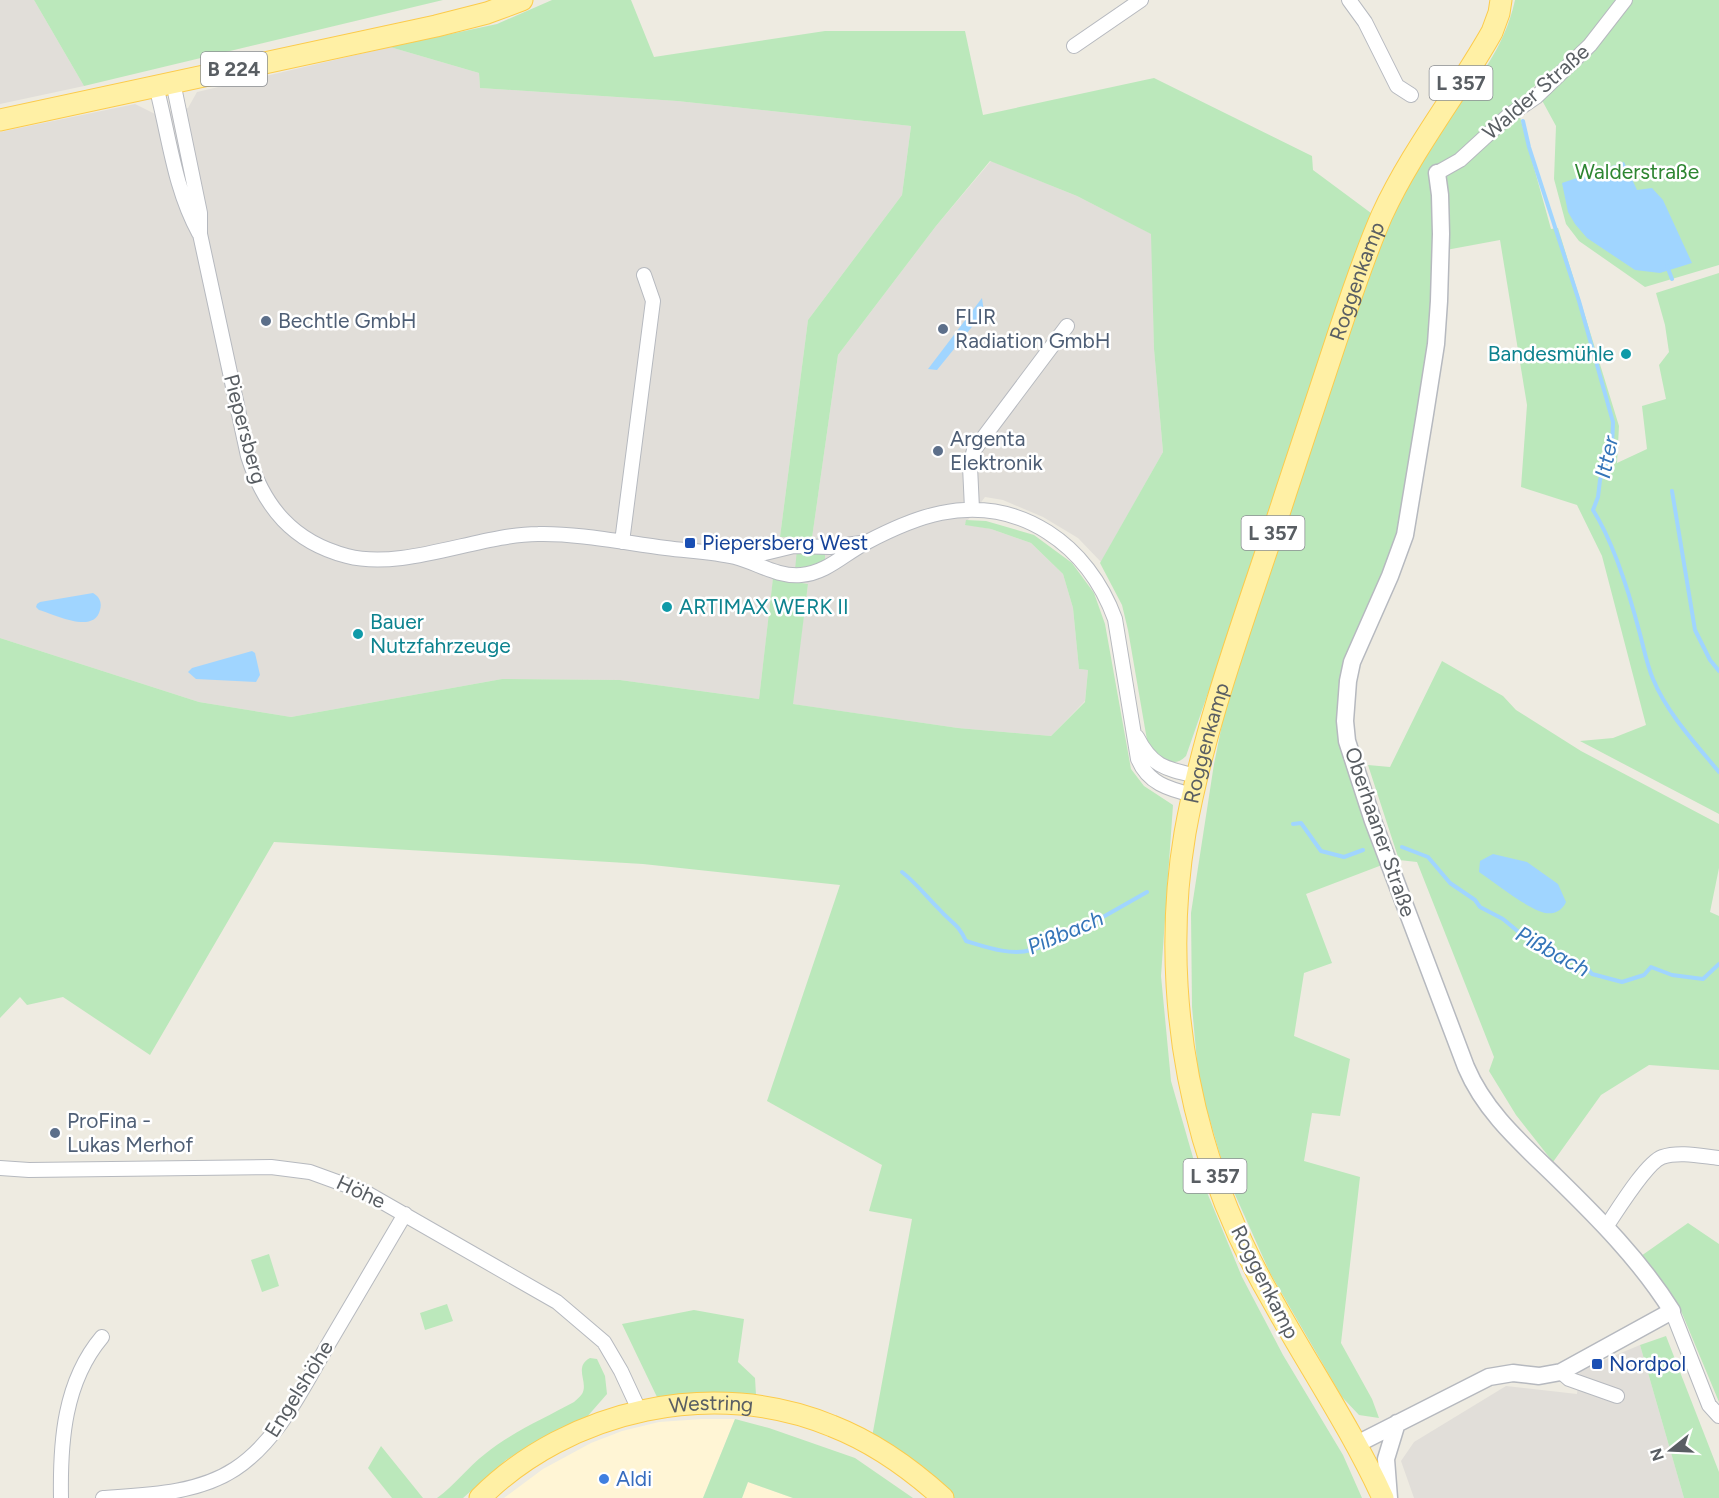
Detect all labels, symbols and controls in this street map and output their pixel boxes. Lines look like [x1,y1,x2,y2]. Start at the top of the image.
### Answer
street label: Walder Straße [1477,39,1594,145]
road number: B 224 [201,52,267,86]
road number: L 357 [1430,66,1492,100]
park label: Walderstraße [1575,159,1699,184]
street label: Roggenkamp [1324,218,1390,344]
place label: FLIR Radiation GmbH [955,304,1111,353]
place label: Bechtle GmbH [278,308,417,333]
marker: Bechtle GmbH [259,314,273,328]
marker: FLIR Radiation GmbH [936,322,950,336]
place label: Bandesmühle [1488,341,1614,366]
marker: Bandesmühle [1619,347,1633,361]
street label: Piepersberg [219,371,272,486]
place label: Argenta Elektronik [950,426,1044,475]
water label: Itter [1589,432,1624,481]
marker: Argenta Elektronik [931,444,945,458]
road number: L 357 [1242,516,1304,550]
place label: Piepersberg West [702,530,868,555]
marker: Piepersberg West [683,536,697,550]
place label: ARTIMAX WERK II [679,594,849,619]
marker: ARTIMAX WERK II [660,600,674,614]
place label: Bauer Nutzfahrzeuge [370,609,511,658]
marker: Bauer Nutzfahrzeuge [351,627,365,641]
street label: Roggenkamp [1178,679,1234,806]
street label: Oberhaaner Straße [1340,744,1421,920]
water label: Pißbach [1023,904,1107,961]
water label: Pißbach [1511,920,1594,983]
place label: ProFina - Lukas Merhof [67,1108,194,1157]
marker: ProFina - Lukas Merhof [48,1126,62,1140]
road number: L 357 [1184,1159,1246,1193]
street label: Höhe [333,1169,390,1214]
street label: Roggenkamp [1226,1221,1305,1343]
street label: Engelshöhe [259,1336,338,1442]
place label: Nordpol [1609,1351,1686,1376]
marker: Nordpol [1590,1357,1604,1371]
street label: Westring [668,1390,755,1418]
north arrow [1641,1420,1701,1480]
text: N [1646,1446,1668,1463]
place label: Aldi [616,1466,652,1491]
marker: Aldi [597,1472,611,1486]

